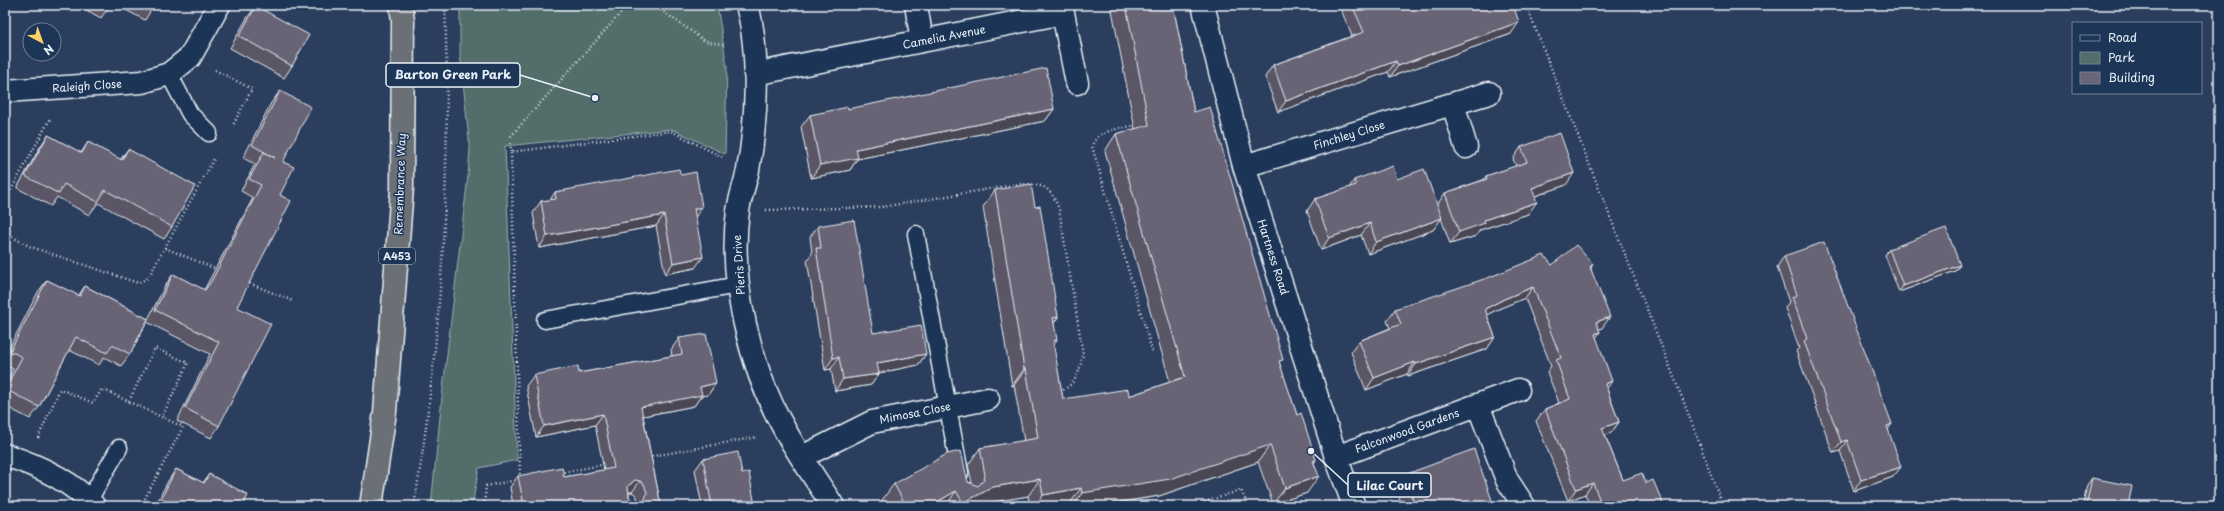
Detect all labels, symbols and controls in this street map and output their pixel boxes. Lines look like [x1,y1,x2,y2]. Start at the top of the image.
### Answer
street label: Camelia Avenue [901,20,987,53]
north arrow [22,22,62,62]
legend [2072,22,2202,94]
text: Road [2108,28,2137,46]
text: N [40,41,58,59]
text: Park [2108,48,2135,66]
callout: Barton Green Park [386,63,520,87]
text: Barton Green Park [395,65,511,83]
text: Building [2108,68,2155,86]
street label: Raleigh Close [52,75,123,96]
street label: Finchley Close [1311,116,1387,153]
street label: Remembrance Way [389,133,410,235]
street label: Hartness Road [1253,217,1294,297]
street label: Pieris Drive [728,234,749,296]
road number: A453 [379,248,415,264]
street label: Mimosa Close [878,397,952,428]
street label: Falconwood Gardens [1352,404,1461,457]
callout: Lilac Court [1348,473,1431,497]
text: Lilac Court [1356,476,1424,494]

